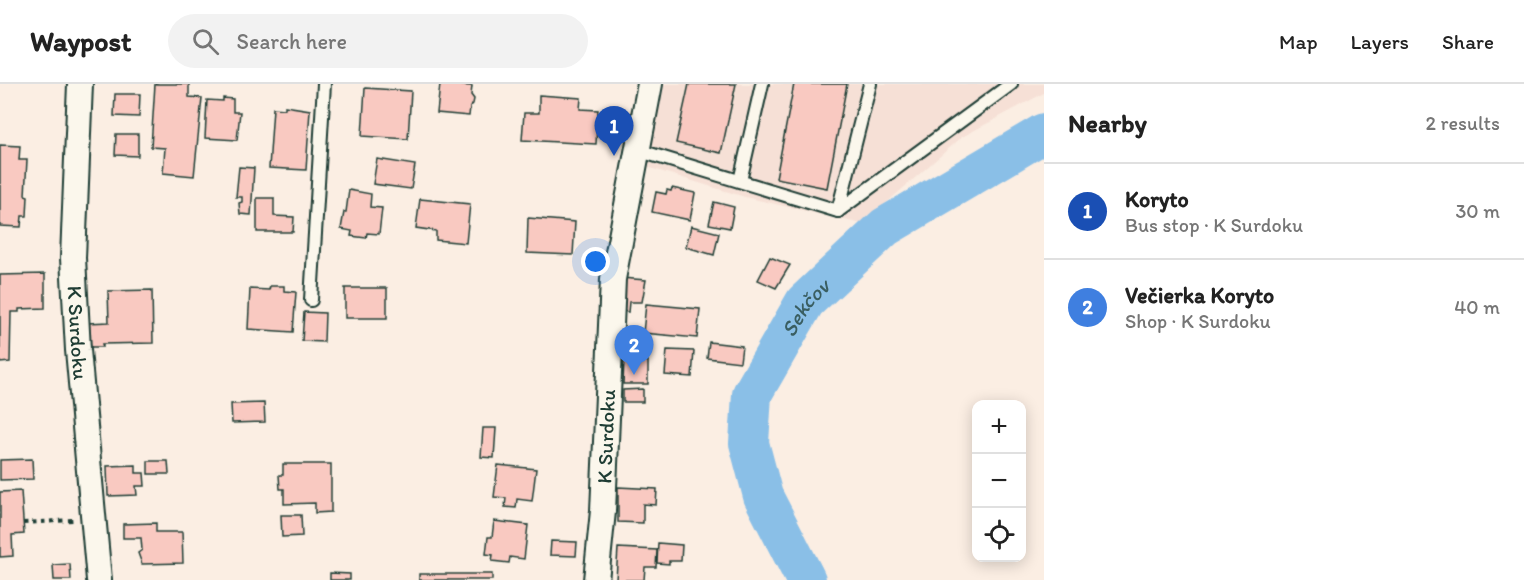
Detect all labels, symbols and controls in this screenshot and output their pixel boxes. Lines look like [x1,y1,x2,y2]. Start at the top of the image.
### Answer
search box [168,14,588,68]
text: Waypost [30,24,132,58]
icon: search [189,25,222,58]
text: Search here [237,28,347,55]
text: Map [1279,29,1318,54]
text: Layers [1351,29,1409,54]
text: Share [1442,29,1494,54]
pin: 1 [594,106,634,156]
text: Nearby [1068,107,1147,139]
text: 2 results [1426,111,1500,135]
text: Koryto [1125,186,1189,213]
text: 1 [1083,199,1092,223]
text: 30 m [1455,199,1500,223]
text: Bus stop · K Surdoku [1125,213,1303,237]
your location [581,247,610,276]
water label: Sekčov [775,271,837,341]
text: Večierka Koryto [1125,282,1274,309]
street label: K Surdoku [63,285,94,381]
text: 2 [1082,295,1093,319]
text: 40 m [1454,295,1500,319]
text: Shop · K Surdoku [1125,309,1271,333]
pin: 2 [614,326,654,375]
street label: K Surdoku [591,388,620,484]
map controls [972,400,1026,562]
button: + [972,400,1026,454]
button: − [972,454,1026,508]
button: locate [972,508,1026,562]

